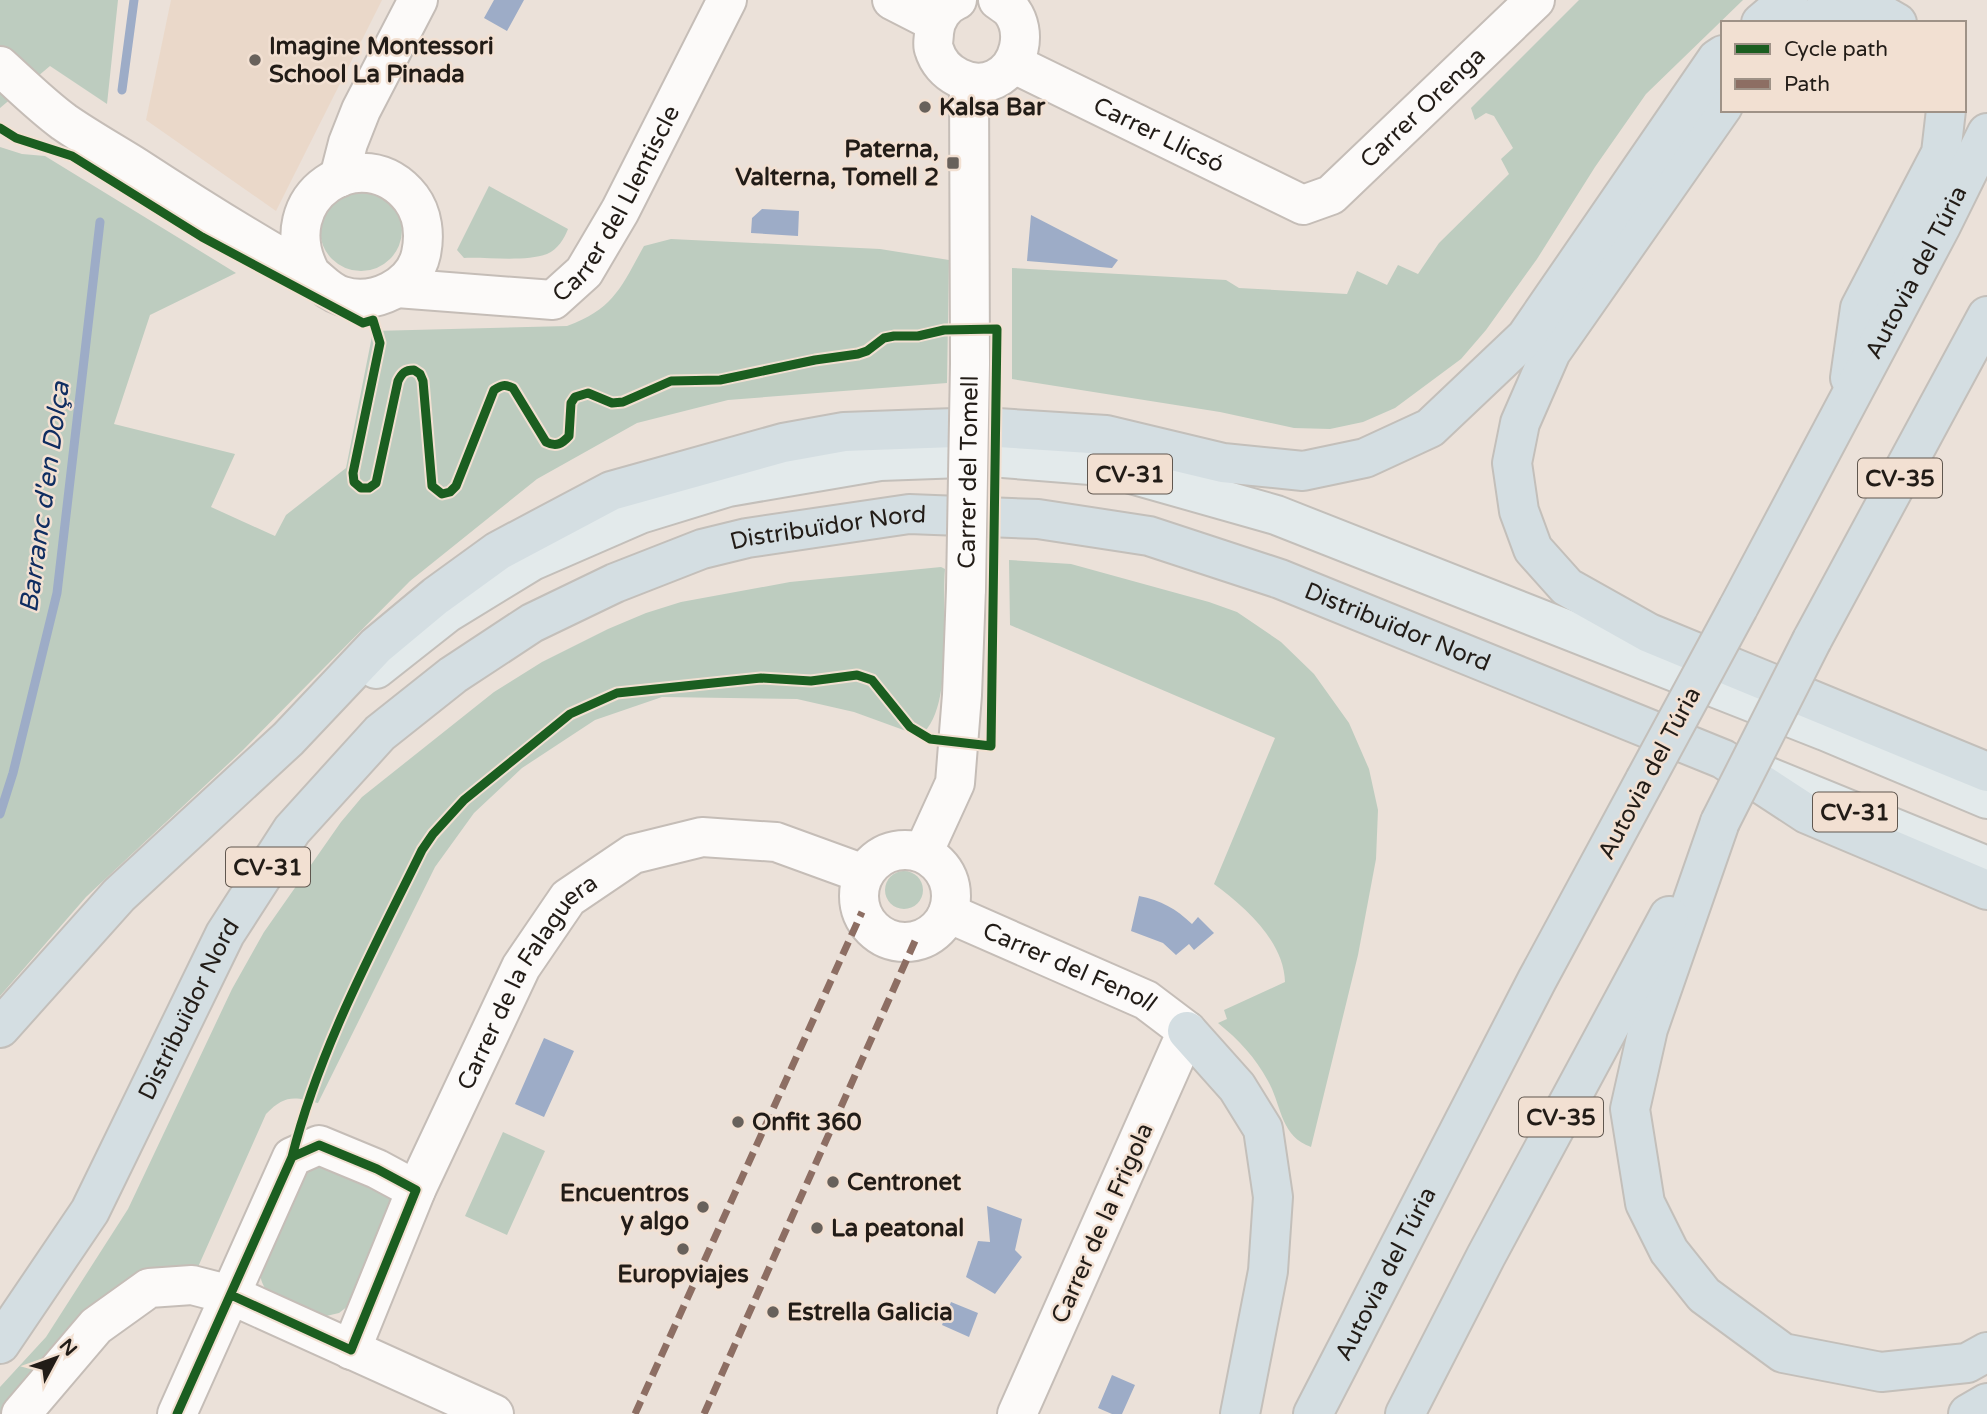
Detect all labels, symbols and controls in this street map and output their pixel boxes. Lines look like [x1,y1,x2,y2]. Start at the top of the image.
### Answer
legend [1721,21,1966,112]
place label: Imagine Montessori School La Pinada [269,32,494,89]
text: Cycle path [1784,37,1888,62]
street label: Carrer Orenga [1354,41,1492,174]
marker: Imagine Montessori School La Pinada [247,52,263,68]
text: Path [1784,72,1830,97]
street label: Carrer Llicsó [1088,91,1229,179]
place label: Kalsa Bar [939,93,1046,122]
marker: Kalsa Bar [917,99,933,115]
street label: Carrer del Llentiscle [547,101,686,308]
place label: Paterna, Valterna, Tomell 2 [735,135,939,192]
marker: Paterna, Valterna, Tomell 2 [945,155,961,171]
street label: Autovia del Túria [1859,181,1974,364]
street label: Carrer del Tomell [952,375,985,569]
water label: Barranc d'en Dolça [13,378,76,615]
road number: CV-31 [1088,454,1172,494]
road number: CV-35 [1858,458,1942,498]
street label: Distribuïdor Nord [727,500,927,557]
street label: Distribuïdor Nord [1300,577,1495,678]
street label: Autovia del Túria [1592,682,1707,865]
road number: CV-31 [1813,792,1897,832]
road number: CV-31 [226,848,310,887]
street label: Carrer de la Falaguera [451,868,603,1095]
street label: Distribuïdor Nord [132,914,246,1105]
street label: Carrer del Fenoll [978,916,1162,1018]
road number: CV-35 [1519,1098,1603,1136]
place label: Onfit 360 [752,1108,862,1137]
marker: Onfit 360 [730,1114,746,1130]
street label: Carrer de la Frigola [1045,1119,1160,1328]
place label: Centronet [847,1168,962,1197]
marker: Centronet [825,1174,841,1190]
place label: Encuentros y algo [560,1179,689,1236]
street label: Autovia del Túria [1329,1182,1443,1366]
marker: Encuentros y algo [695,1199,711,1215]
place label: La peatonal [831,1214,964,1243]
marker: La peatonal [809,1220,825,1236]
marker: Europviajes [675,1241,691,1257]
place label: Europviajes [617,1260,749,1289]
place label: Estrella Galicia [787,1298,953,1327]
marker: Estrella Galicia [765,1304,781,1320]
north arrow [21,1323,91,1393]
text: N [55,1335,81,1360]

